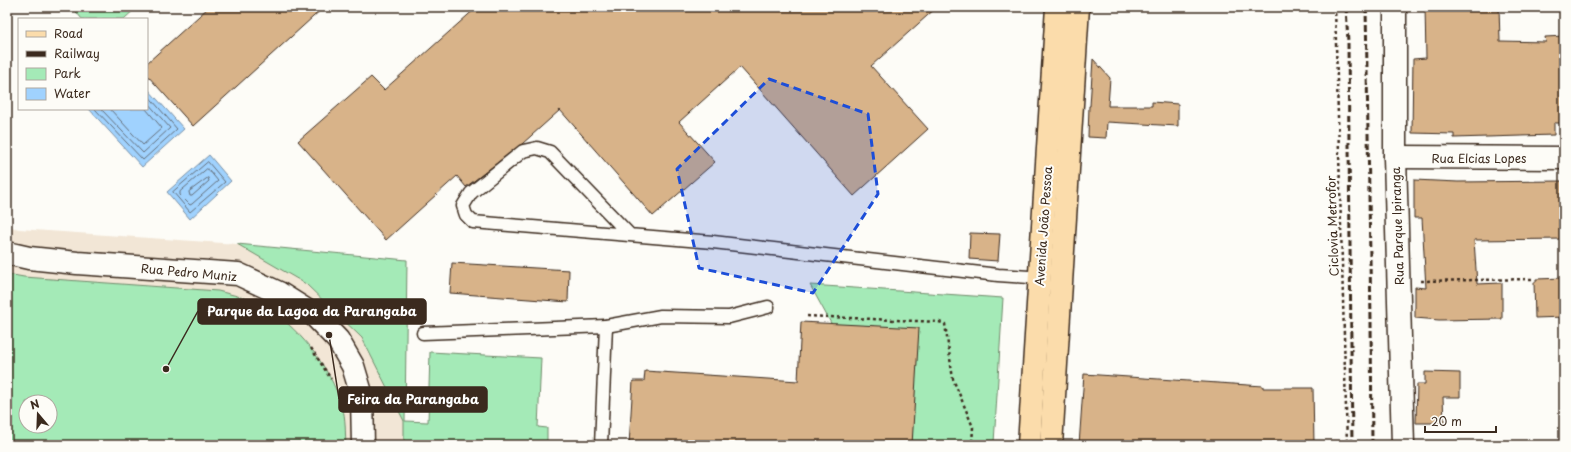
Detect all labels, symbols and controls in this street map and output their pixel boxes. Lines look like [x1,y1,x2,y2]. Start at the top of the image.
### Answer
legend [18,18,148,110]
text: Road [54,24,83,42]
text: Railway [54,44,100,62]
text: Park [54,64,81,82]
text: Water [54,84,91,102]
street label: Rua Elcias Lopes [1431,149,1527,167]
street label: Avenida João Pessoa [1030,165,1056,286]
street label: Rua Parque Ipiranga [1386,166,1408,286]
street label: Ciclovia Metrofor [1321,175,1343,277]
street label: Rua Pedro Muniz [140,259,238,285]
callout: Parque da Lagoa da Parangaba [198,299,426,324]
text: Parque da Lagoa da Parangaba [207,301,417,320]
callout: Feira da Parangaba [339,387,487,412]
text: Feira da Parangaba [347,389,479,408]
north arrow [18,394,58,434]
text: N [28,395,42,414]
scale bar [1425,408,1496,434]
text: 20 m [1431,412,1462,430]

